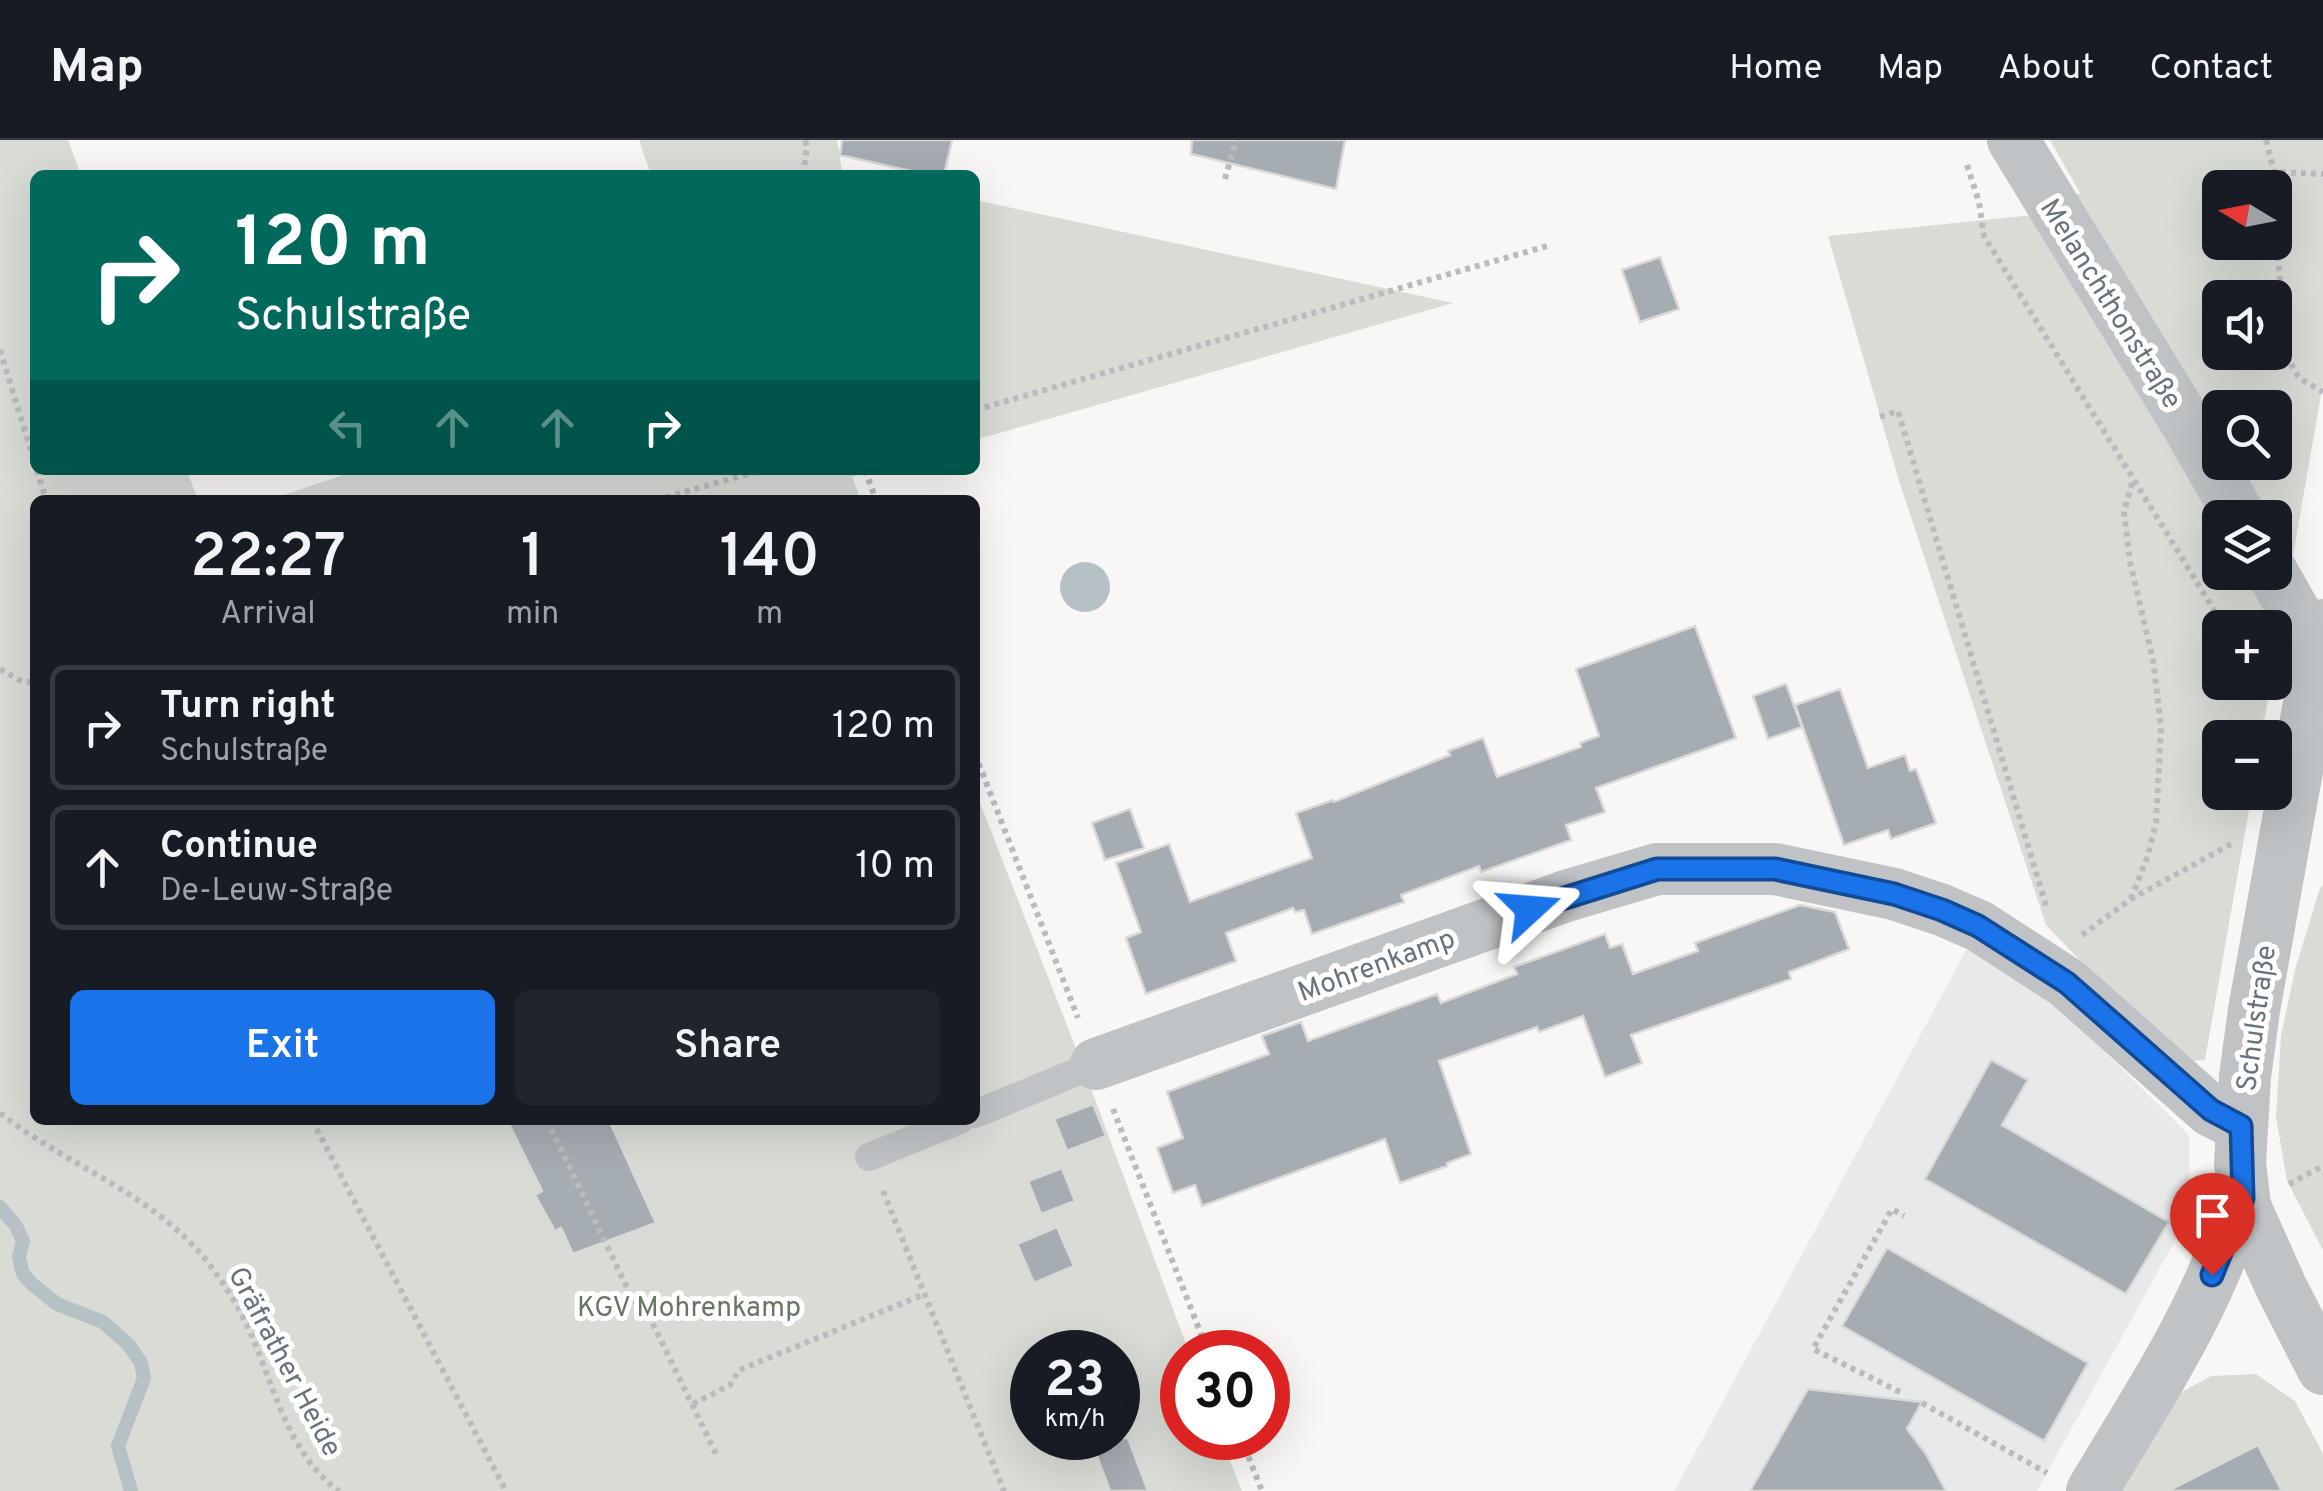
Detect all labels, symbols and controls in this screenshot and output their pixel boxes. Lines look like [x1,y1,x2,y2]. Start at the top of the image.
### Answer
text: Map [50,39,144,99]
text: Home [1729,47,1822,91]
text: Map [1877,47,1943,91]
text: About [1998,47,2094,91]
text: Contact [2149,47,2273,91]
north arrow [2202,170,2292,260]
map controls [2202,170,2292,810]
street label: Melanchthonstraße [2030,193,2189,416]
text: 120 m [235,202,431,291]
icon: right [70,210,200,340]
button: sound [2202,280,2292,370]
text: Schulstraße [235,289,471,346]
button: search [2202,390,2292,480]
icon: left [320,400,375,455]
icon: ahead [425,400,480,455]
icon: ahead [530,400,585,455]
icon: right [635,400,690,455]
button: layers [2202,500,2292,590]
text: 22:27 [190,522,346,598]
text: 1 [521,522,544,598]
text: 140 [719,522,820,598]
text: Arrival [220,595,316,635]
text: min [506,595,559,635]
text: m [756,595,783,635]
button: + [2202,610,2292,700]
text: Turn right [160,683,335,732]
icon: right [75,700,130,755]
text: 120 m [832,703,935,752]
button: − [2202,720,2292,810]
text: Schulstraße [160,732,328,772]
text: Continue [160,823,318,872]
icon: ahead [75,840,130,895]
text: 10 m [855,843,935,892]
position arrow [1478,857,1582,961]
text: De-Leuw-Straße [160,872,393,912]
street label: Mohrenkamp [1293,922,1461,1012]
street label: Schulstraße [2230,943,2286,1094]
button: Exit [70,990,495,1105]
button: Share [515,990,940,1105]
pin [2170,1173,2255,1276]
icon: arrive [2185,1188,2240,1243]
street label: Gräfrather Heide [218,1261,349,1464]
park label: KGV Mohrenkamp [577,1291,801,1327]
speed limit sign: 30 [1160,1330,1290,1460]
text: 23 [1045,1351,1105,1414]
text: km/h [1045,1404,1105,1436]

